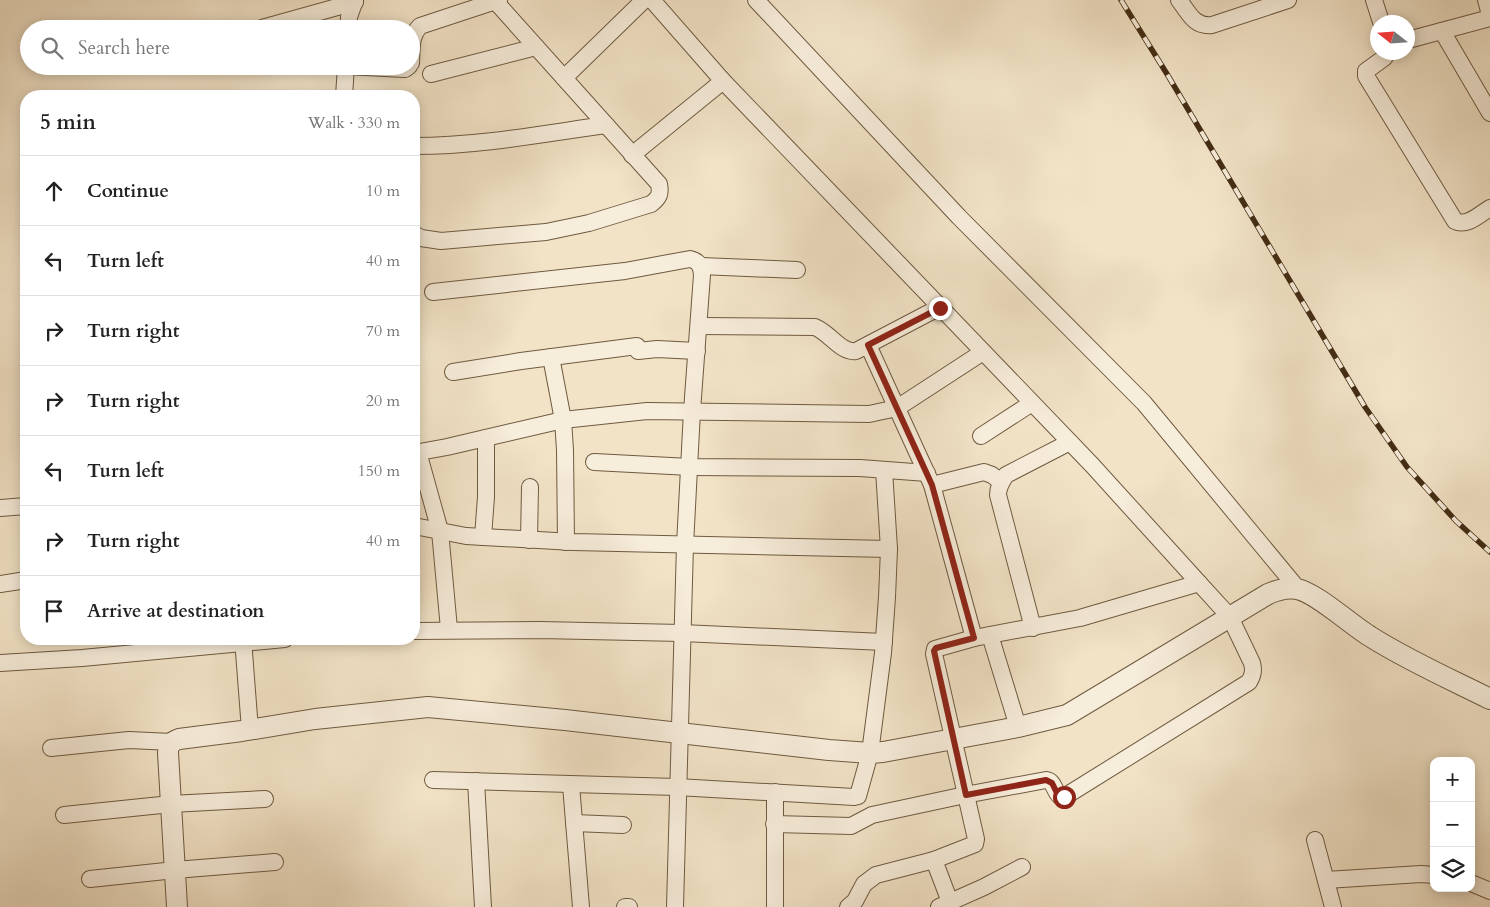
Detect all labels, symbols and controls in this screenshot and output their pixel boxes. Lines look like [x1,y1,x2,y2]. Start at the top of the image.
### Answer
north arrow [1370,15,1415,60]
search box [20,20,420,75]
icon: search [38,34,66,62]
text: Search here [78,35,170,61]
text: 5 min [40,108,96,137]
text: Walk · 330 m [308,112,400,134]
icon: ahead [40,177,68,205]
text: Continue [87,178,169,204]
text: 10 m [366,180,400,202]
icon: left [40,247,68,275]
text: Turn left [87,248,164,274]
text: 40 m [366,250,400,272]
route end [929,297,952,320]
icon: right [40,317,68,345]
text: Turn right [87,318,179,344]
text: 70 m [366,320,400,342]
icon: right [40,387,68,415]
text: Turn right [87,388,179,414]
text: 20 m [366,390,400,412]
icon: left [40,457,68,485]
text: Turn left [87,458,164,484]
text: 150 m [358,460,400,482]
icon: right [40,527,68,555]
text: Turn right [87,528,179,554]
text: 40 m [366,530,400,552]
icon: arrive [40,597,68,625]
text: Arrive at destination [87,598,264,624]
map controls [1430,757,1475,892]
button: + [1430,757,1475,802]
route start [1053,786,1076,809]
button: − [1430,802,1475,847]
button: layers [1430,847,1475,892]

